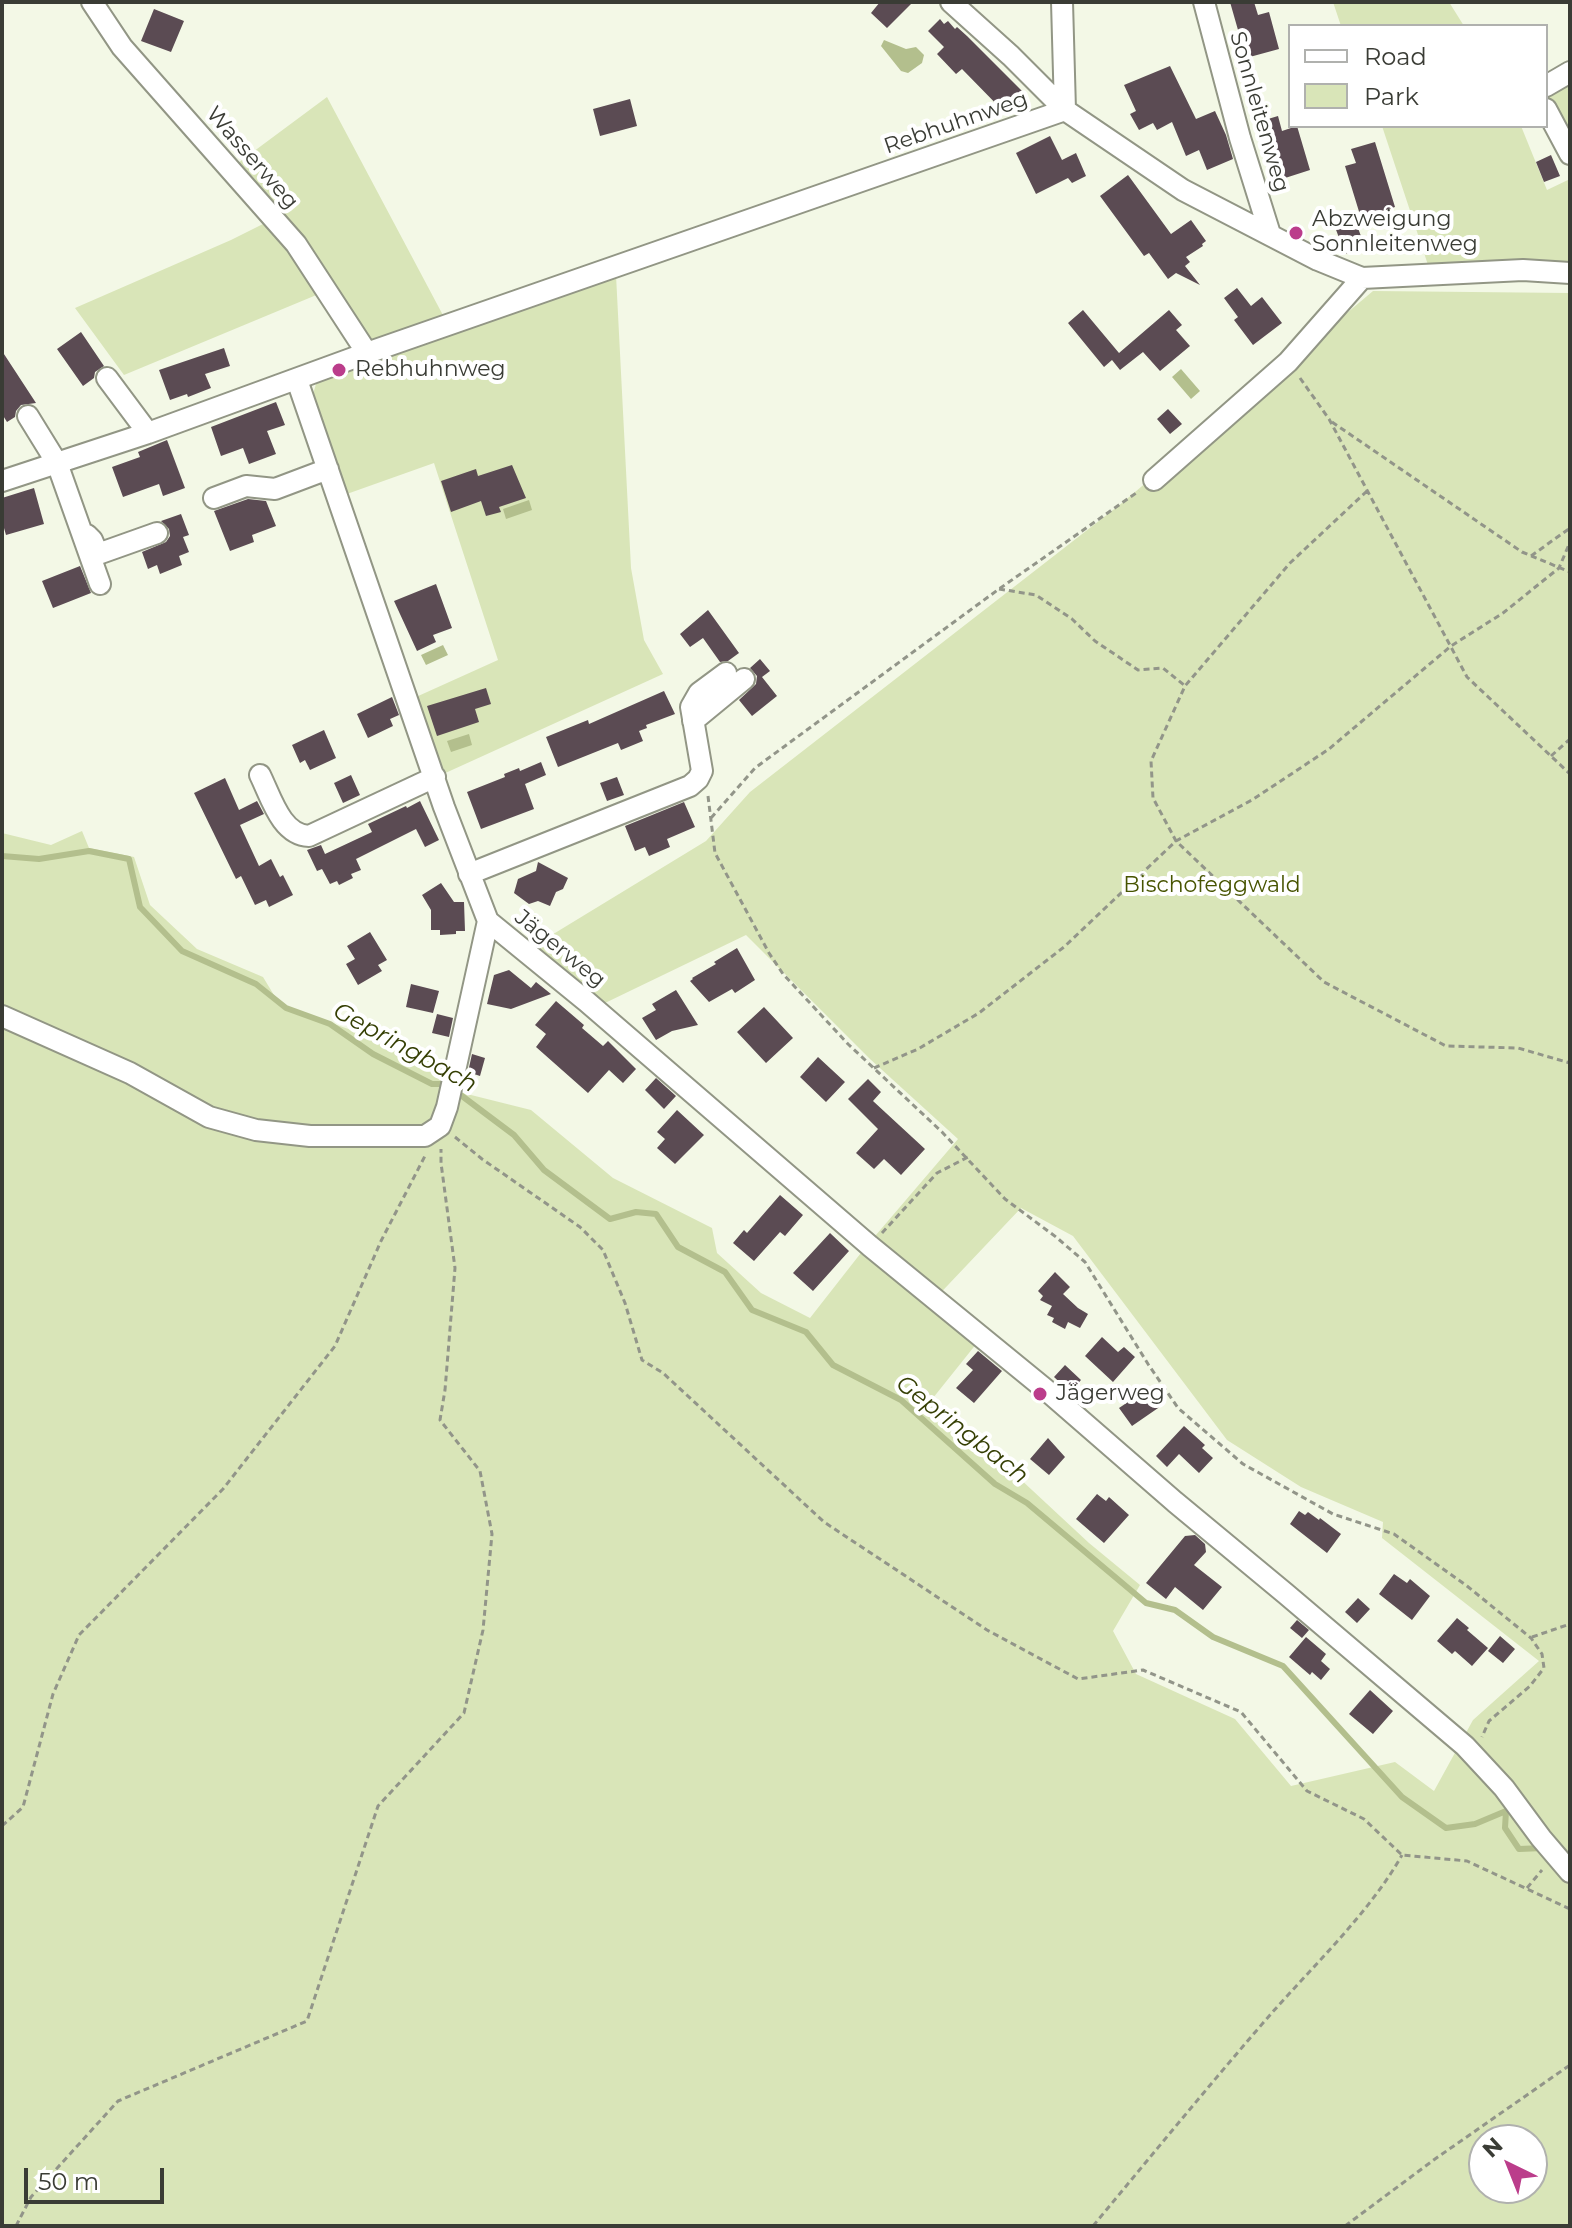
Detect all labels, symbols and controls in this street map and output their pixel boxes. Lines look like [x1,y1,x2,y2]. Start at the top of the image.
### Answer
legend [1288,24,1548,128]
street label: Sonnleitenweg [1223,29,1295,195]
text: Road [1364,42,1427,71]
text: Park [1364,82,1419,111]
street label: Rebhuhnweg [880,86,1032,160]
street label: Wasserweg [200,101,304,215]
place label: Abzweigung Sonnleitenweg [1312,207,1478,258]
marker: Abzweigung Sonnleitenweg [1287,224,1305,242]
place label: Rebhuhnweg [355,357,506,383]
marker: Rebhuhnweg [330,361,348,379]
park label: Bischofeggwald [1123,873,1301,899]
street label: Jägerweg [509,904,611,994]
water label: Gepringbach [328,997,482,1099]
water label: Gepringbach [890,1369,1034,1491]
place label: Jägerweg [1056,1381,1165,1407]
marker: Jägerweg [1031,1385,1049,1403]
north arrow [1468,2124,1548,2204]
text: N [1477,2132,1508,2163]
scale bar [28,2152,168,2202]
text: 50 m [38,2167,99,2196]

